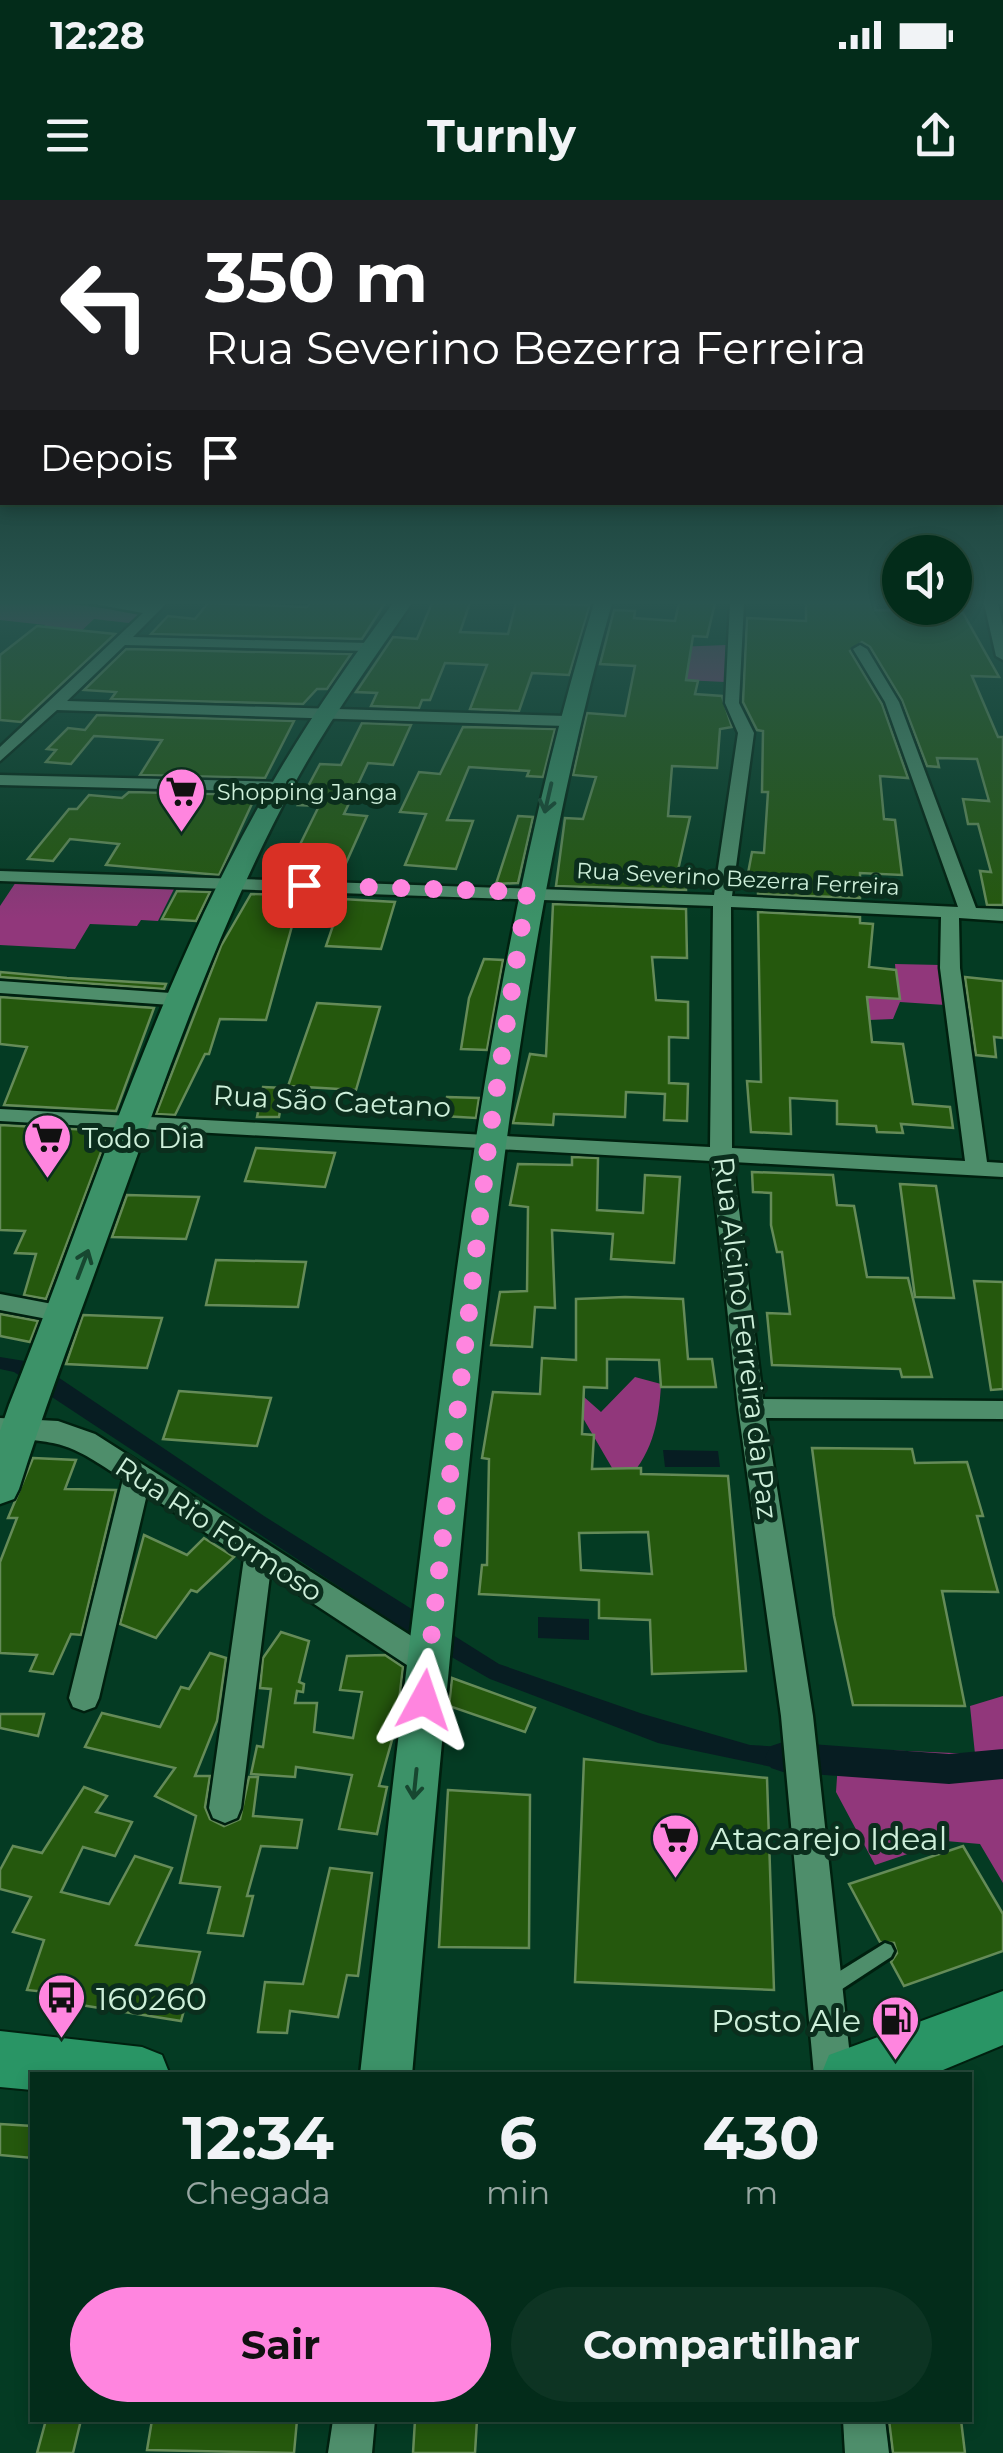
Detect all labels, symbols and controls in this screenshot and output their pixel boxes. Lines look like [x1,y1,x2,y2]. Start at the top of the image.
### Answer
text: 12:28 [50,12,145,59]
icon: menu [40,108,95,163]
text: Turnly [427,108,576,163]
icon: share [908,108,963,163]
text: 350 m [205,234,428,320]
icon: left [40,240,170,370]
text: Rua Severino Bezerra Ferreira [205,320,867,375]
icon: arrive [193,430,248,485]
text: Depois [40,434,173,481]
map controls [882,535,972,625]
button: sound [882,535,972,625]
supermarket icon: Shopping Janga [156,766,208,834]
place label: Shopping Janga [217,779,398,806]
one-way arrow [538,781,556,813]
pin [262,843,347,928]
street label: Rua Severino Bezerra Ferreira [576,857,900,901]
icon: arrive [277,858,332,913]
street label: Rua São Caetano [212,1078,452,1124]
supermarket icon: Todo Dia [21,1112,73,1180]
place label: Todo Dia [82,1121,205,1155]
street label: Rua Alcino Ferreira da Paz [707,1155,785,1521]
one-way arrow [75,1249,93,1279]
street label: Rua Rio Formoso [109,1449,329,1609]
position arrow [372,1648,476,1752]
one-way arrow [405,1767,424,1799]
supermarket icon: Atacarejo Ideal [649,1812,701,1880]
place label: Atacarejo Ideal [710,1819,947,1858]
bus stop icon: 160260 [35,1972,87,2040]
place label: 160260 [96,1979,207,2018]
fuel station icon: Posto Ale [870,1994,922,2062]
place label: Posto Ale [711,2001,861,2040]
text: 12:34 [182,2101,334,2174]
text: 6 [499,2101,537,2174]
text: 430 [703,2101,820,2174]
text: Chegada [186,2173,331,2212]
text: min [486,2173,550,2212]
text: m [744,2173,778,2212]
button: Sair [70,2287,491,2402]
button: Compartilhar [511,2287,932,2402]

